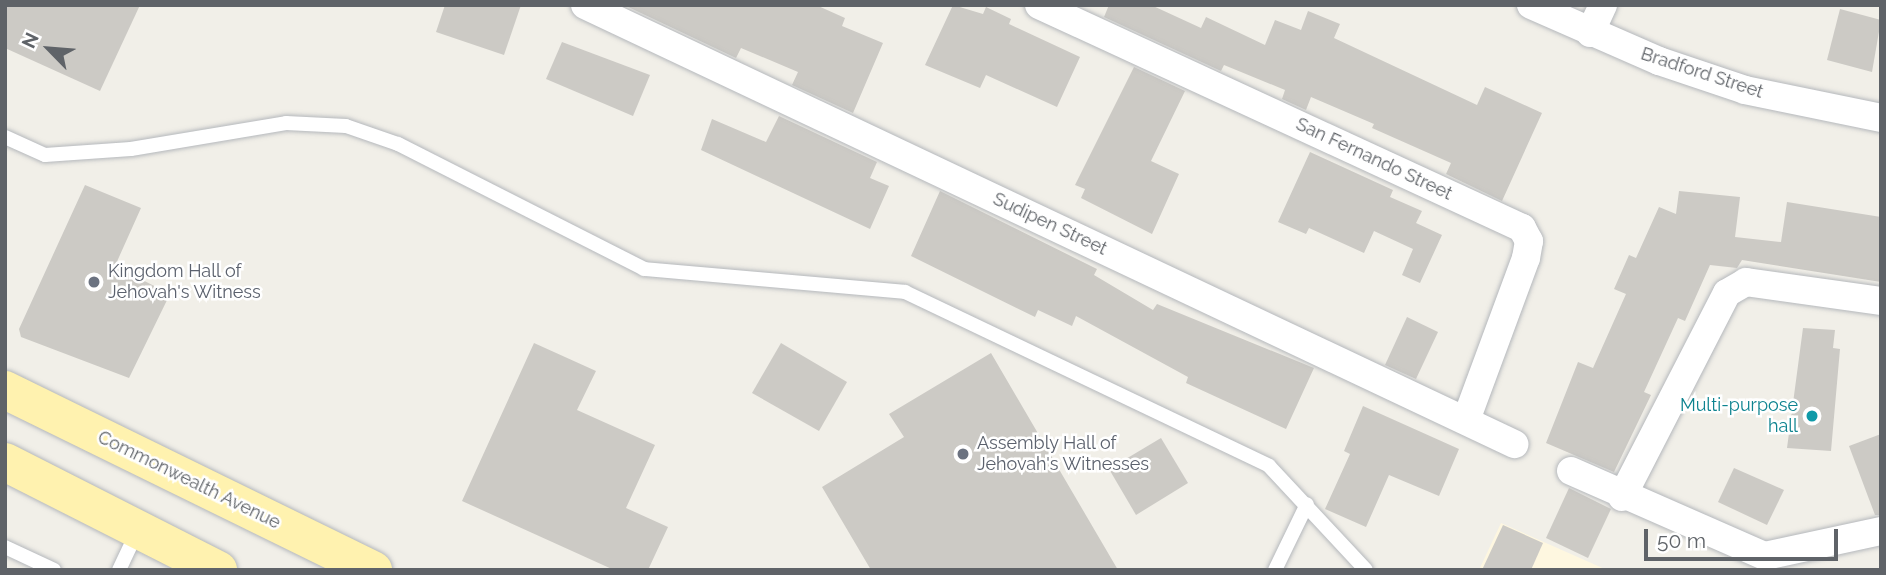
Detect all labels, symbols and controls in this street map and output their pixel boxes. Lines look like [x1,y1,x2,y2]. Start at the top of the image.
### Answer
north arrow [14,14,84,84]
text: N [17,29,43,51]
street label: Bradford Street [1638,43,1766,103]
street label: San Fernando Street [1292,113,1456,205]
street label: Sudipen Street [990,188,1110,260]
place label: Kingdom Hall of Jehovah's Witness [108,261,261,304]
marker: Kingdom Hall of Jehovah's Witness [86,274,102,290]
place label: Multi-purpose hall [1680,395,1798,438]
marker: Multi-purpose hall [1804,408,1820,424]
street label: Commonwealth Avenue [94,426,284,534]
place label: Assembly Hall of Jehovah's Witnesses [977,433,1150,476]
marker: Assembly Hall of Jehovah's Witnesses [955,446,971,462]
scale bar [1648,516,1842,560]
text: 50 m [1657,528,1706,553]

